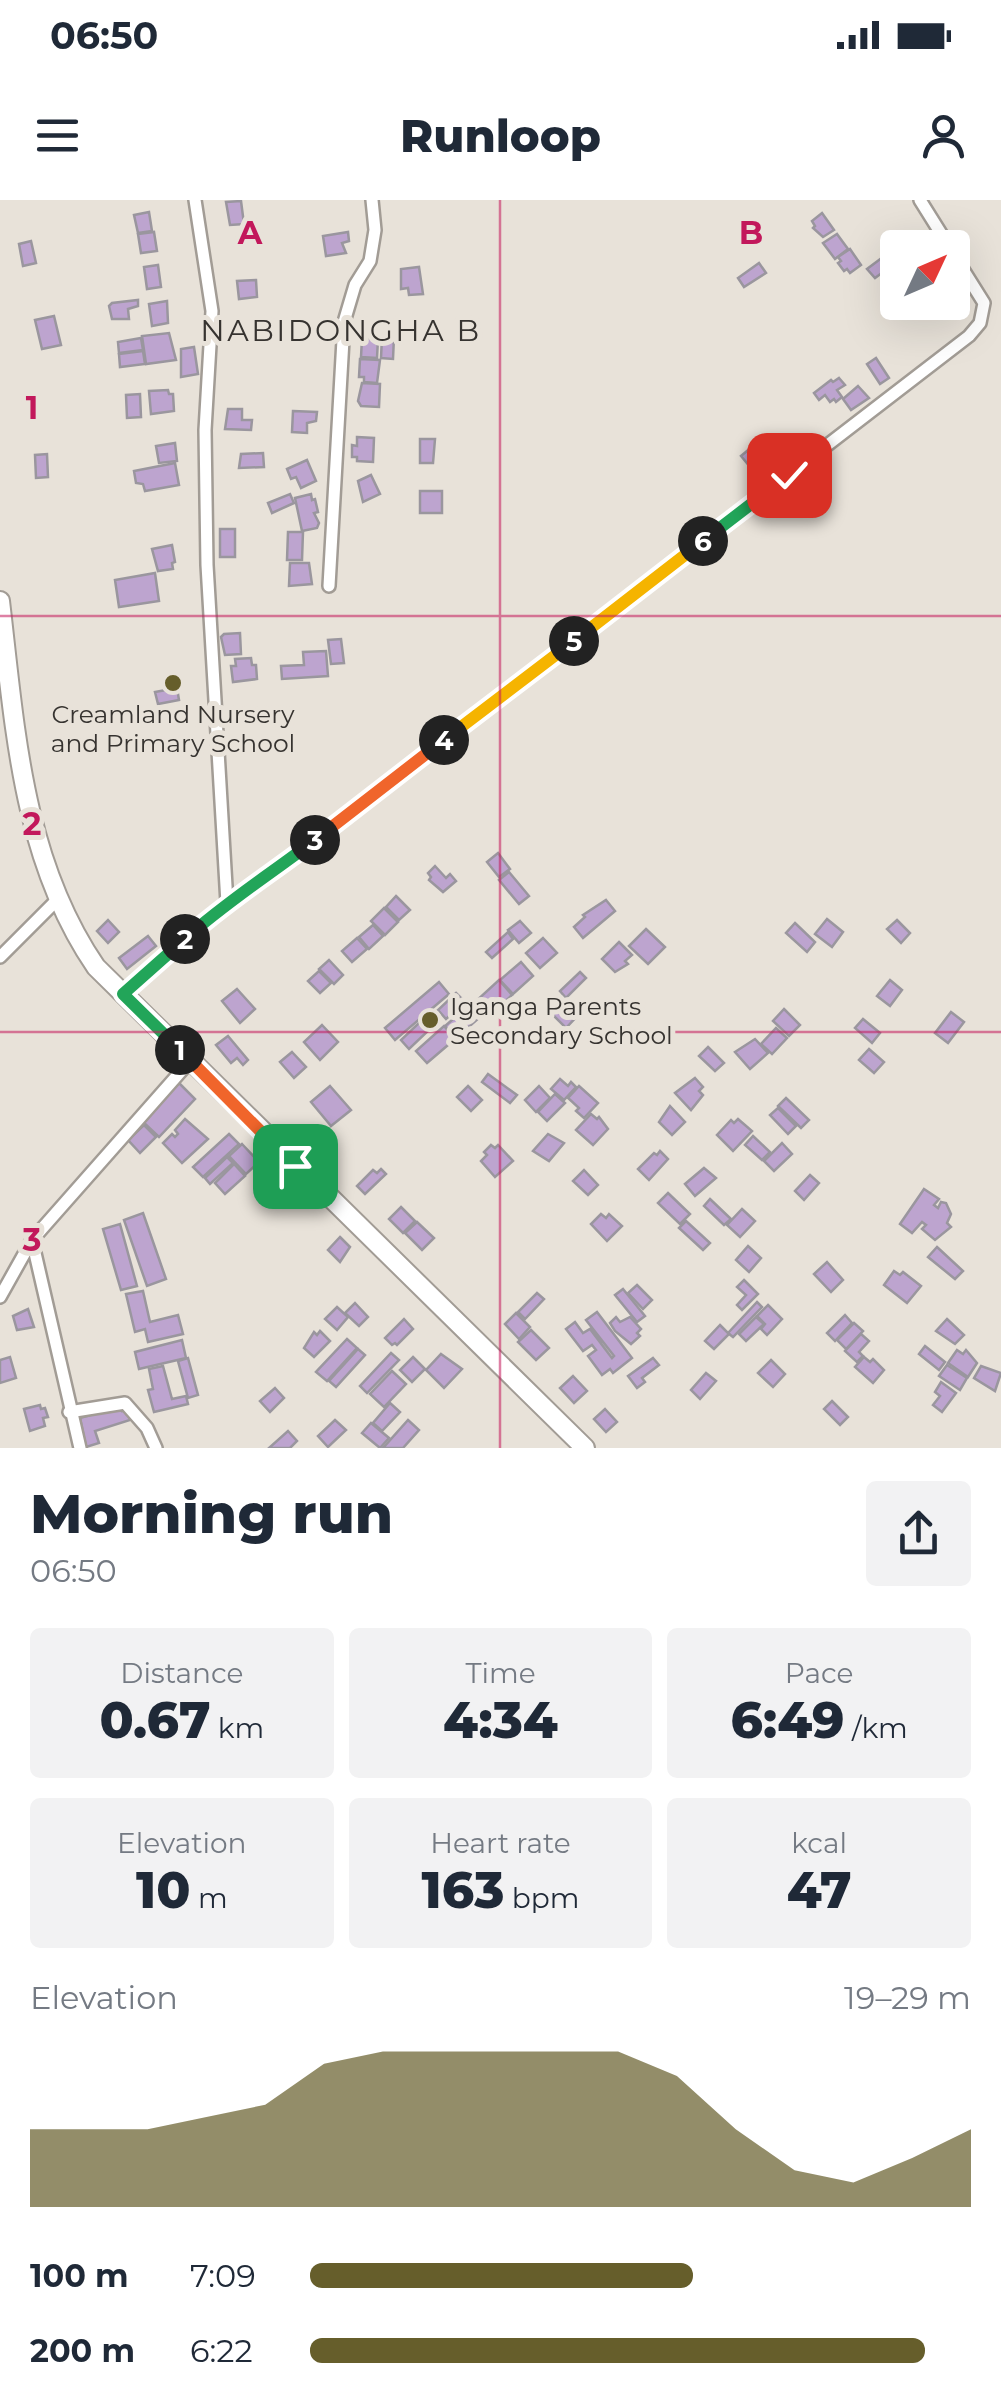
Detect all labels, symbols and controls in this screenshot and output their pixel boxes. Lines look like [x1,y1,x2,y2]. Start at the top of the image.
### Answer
text: 06:50 [50,12,158,59]
icon: menu [30,108,85,163]
text: Runloop [400,108,601,163]
icon: person [916,108,971,163]
text: A [237,213,263,252]
text: B [739,213,763,252]
north arrow [880,230,970,320]
map controls [880,230,970,320]
district label: NABIDONGHA B [200,312,482,349]
text: 1 [26,388,38,427]
pin [747,433,832,518]
icon: check [762,448,817,503]
pin: 6 [678,516,728,566]
text: 6 [694,524,712,558]
pin: 5 [549,616,599,666]
text: 5 [566,624,582,658]
marker: Creamland Nursery and Primary School [162,672,184,694]
place label: Creamland Nursery and Primary School [51,699,295,758]
pin: 4 [419,715,469,765]
text: 4 [434,723,454,757]
text: 2 [23,804,41,843]
pin: 3 [290,815,340,865]
text: 3 [307,823,323,857]
pin: 2 [160,914,210,964]
text: 2 [177,922,193,956]
place label: Iganga Parents Secondary School [450,991,673,1050]
marker: Iganga Parents Secondary School [419,1009,441,1031]
pin: 1 [155,1025,205,1075]
text: 1 [175,1033,185,1067]
pin [253,1124,338,1209]
icon: arrive [268,1139,323,1194]
text: 3 [22,1220,41,1259]
text: Morning run [30,1480,393,1547]
button: share [866,1481,971,1586]
text: 06:50 [30,1551,117,1590]
text: Distance [120,1656,243,1690]
text: Time [465,1656,536,1690]
text: Pace [785,1656,853,1690]
text: 0.67 [100,1690,211,1751]
text: 4:34 [443,1690,558,1751]
text: 6:49 [731,1690,845,1751]
text: km [211,1711,264,1745]
text: /km [845,1711,908,1745]
text: Elevation [117,1826,247,1860]
text: Heart rate [430,1826,571,1860]
text: kcal [791,1826,847,1860]
text: 10 [136,1860,191,1921]
text: 163 [422,1860,504,1921]
text: 47 [787,1860,852,1921]
text: m [191,1881,228,1915]
text: bpm [504,1881,579,1915]
text: Elevation [30,1978,178,2017]
text: 19–29 m [844,1978,971,2017]
text: 100 m [30,2256,129,2295]
text: 7:09 [190,2256,256,2295]
text: 200 m [30,2331,135,2370]
text: 6:22 [190,2331,253,2370]

